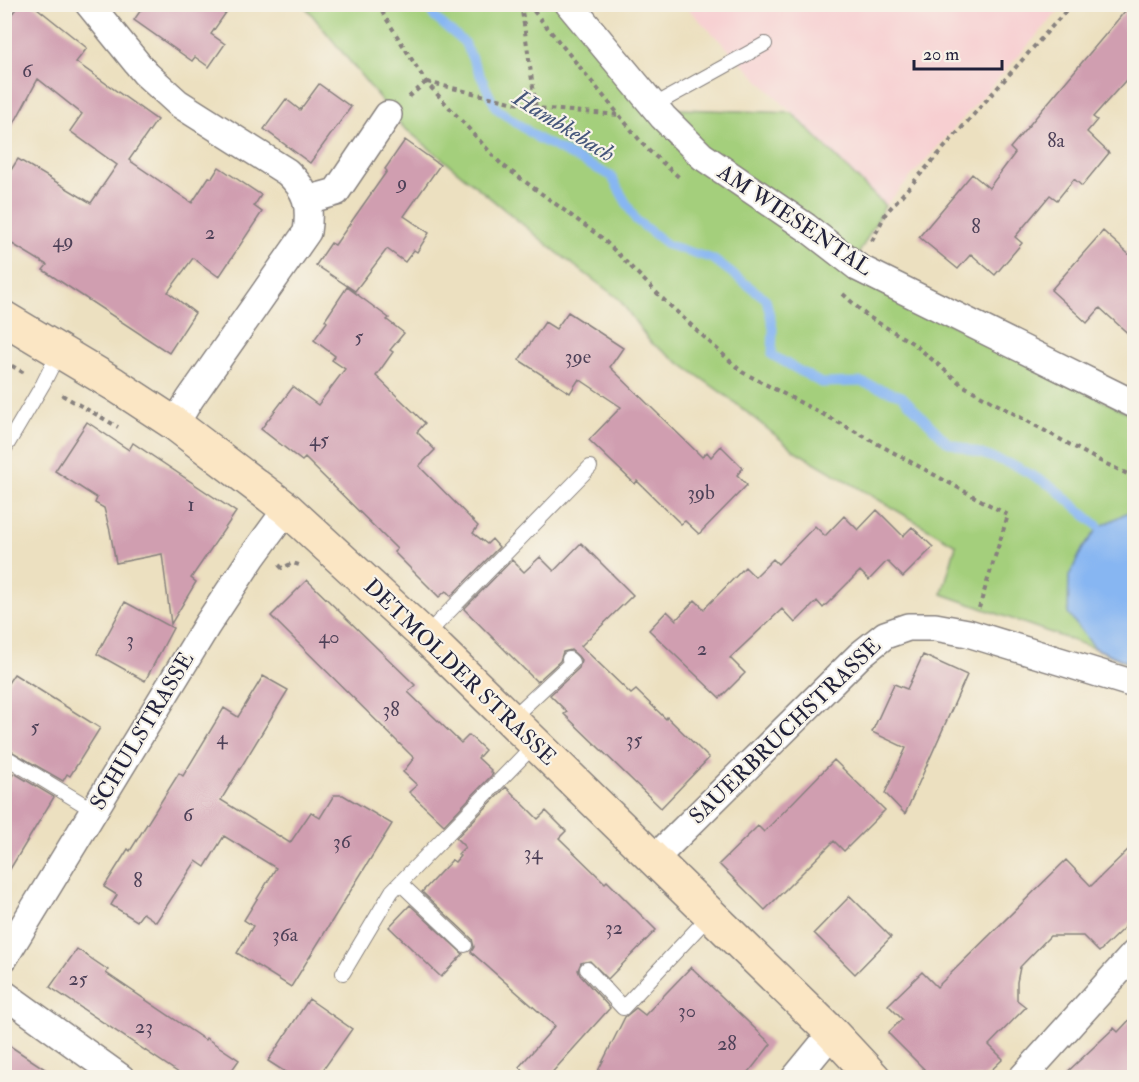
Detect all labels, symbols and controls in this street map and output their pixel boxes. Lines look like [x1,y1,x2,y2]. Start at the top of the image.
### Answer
scale bar [914,33,1002,71]
text: 20 m [923,43,959,66]
house number: 6 [22,58,33,83]
water label: Hambkebach [506,82,621,170]
house number: 8a [1047,128,1066,153]
street label: AM WIESENTAL [712,157,878,282]
house number: 9 [395,170,407,195]
house number: 8 [971,214,981,239]
house number: 2 [205,220,215,245]
house number: 49 [52,228,74,253]
house number: 5 [355,324,364,349]
house number: 39e [565,344,591,369]
house number: 45 [309,427,329,452]
house number: 39b [687,480,715,505]
house number: 1 [187,492,195,517]
street label: DETMOLDER STRASSE [358,573,562,771]
house number: 40 [318,624,340,649]
house number: 3 [126,627,134,652]
street label: SAUERBRUCHSTRASSE [683,632,887,830]
house number: 2 [697,636,707,661]
street label: SCHULSTRASSE [84,647,200,815]
house number: 38 [382,697,400,722]
house number: 5 [31,714,40,739]
house number: 4 [217,725,229,750]
house number: 35 [626,727,642,752]
house number: 6 [183,802,194,827]
house number: 36 [333,829,352,854]
house number: 34 [524,840,543,865]
house number: 8 [133,868,143,893]
house number: 32 [605,915,623,940]
house number: 36a [272,922,299,947]
house number: 25 [69,966,88,991]
house number: 30 [678,998,696,1023]
house number: 23 [135,1014,153,1039]
house number: 28 [717,1031,737,1056]

